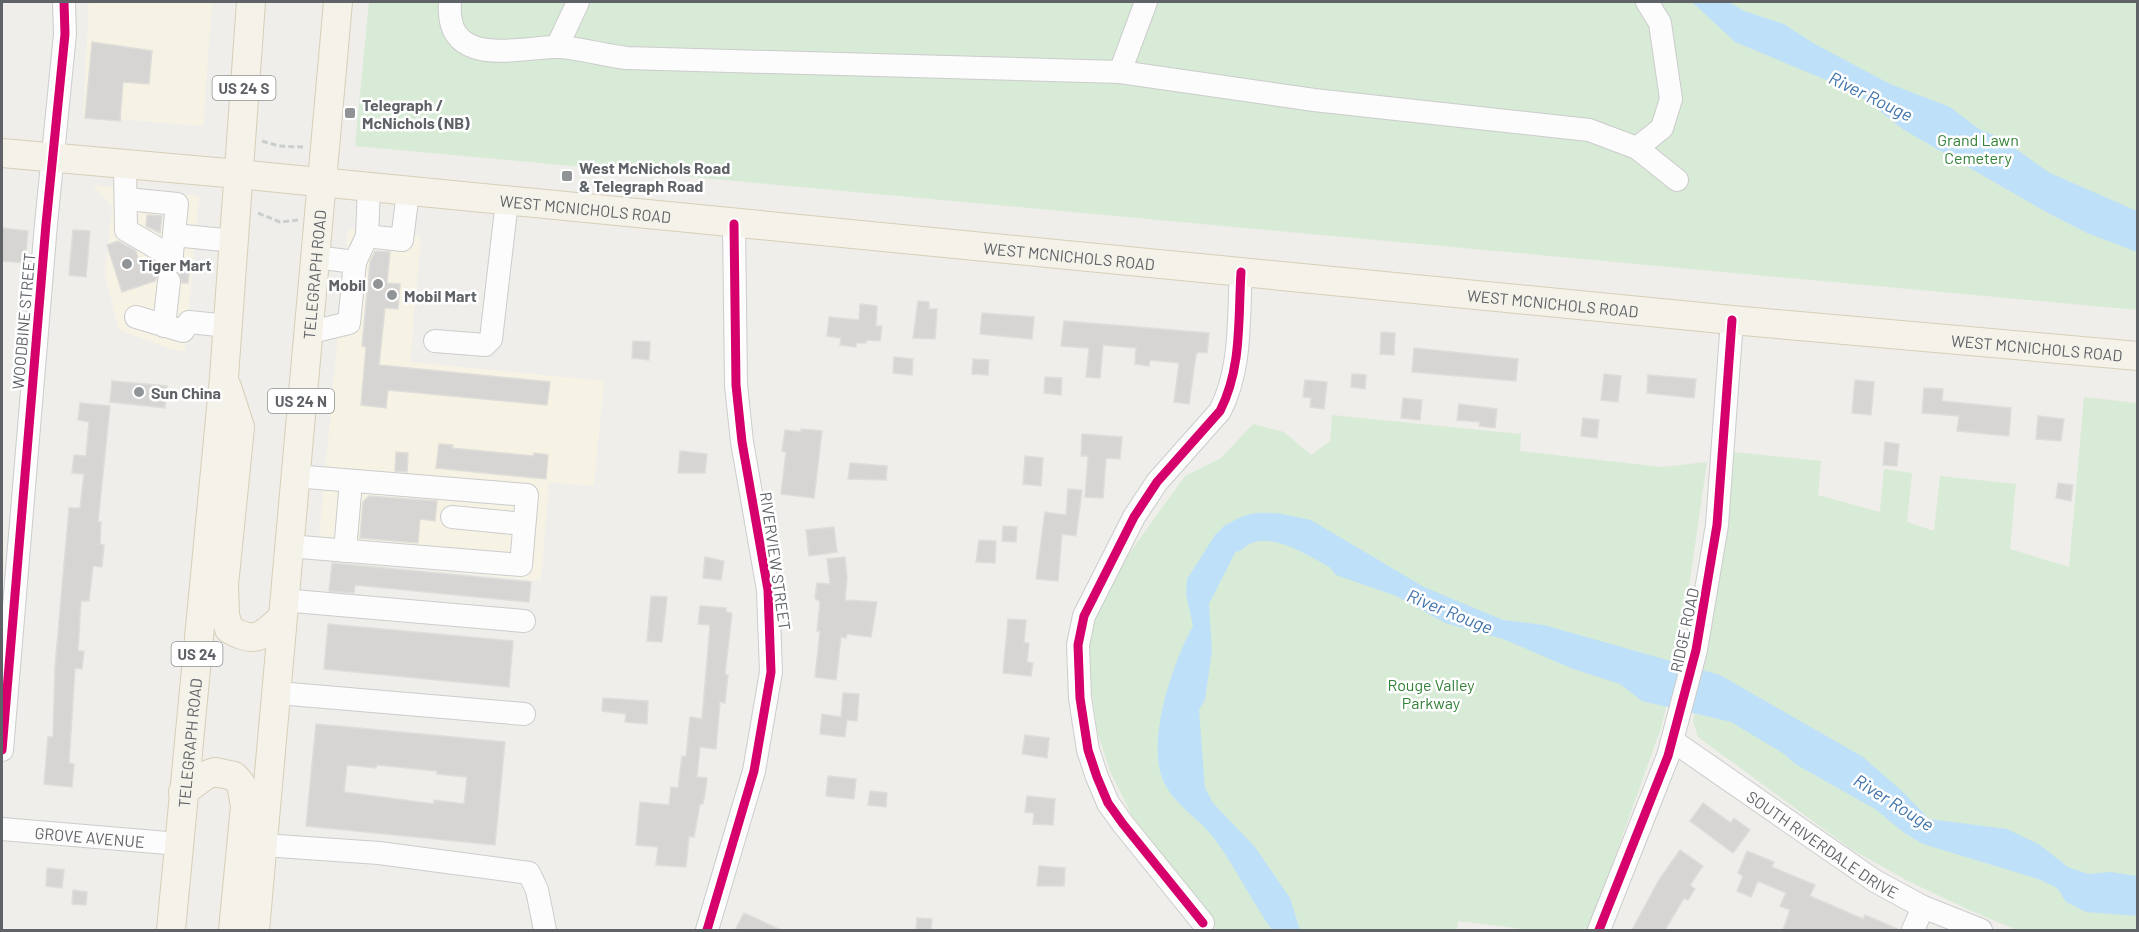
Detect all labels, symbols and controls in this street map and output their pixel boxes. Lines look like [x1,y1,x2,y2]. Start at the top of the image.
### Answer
water label: River Rouge [1826,66,1916,126]
road number: US 24 S [212,76,276,100]
place label: Telegraph / McNichols (NB) [362,95,470,132]
marker: Telegraph / McNichols (NB) [343,106,357,120]
park label: Grand Lawn Cemetery [1937,130,2019,167]
place label: West McNichols Road & Telegraph Road [579,158,730,195]
marker: West McNichols Road & Telegraph Road [560,169,574,183]
street label: WEST MCNICHOLS ROAD [499,190,672,226]
street label: TELEGRAPH ROAD [298,209,329,340]
street label: WEST MCNICHOLS ROAD [983,237,1156,273]
street label: WOODBINE STREET [8,252,38,390]
place label: Tiger Mart [139,255,212,274]
marker: Tiger Mart [120,257,134,271]
place label: Mobil [329,275,366,294]
marker: Mobil [371,277,385,291]
street label: WEST MCNICHOLS ROAD [1466,285,1639,320]
place label: Mobil Mart [404,286,477,305]
marker: Mobil Mart [385,288,399,302]
street label: WEST MCNICHOLS ROAD [1950,330,2123,364]
place label: Sun China [151,383,221,402]
marker: Sun China [132,385,146,399]
road number: US 24 N [268,389,334,413]
street label: RIVERVIEW STREET [757,491,795,631]
water label: River Rouge [1404,584,1496,638]
street label: RIDGE ROAD [1666,586,1702,674]
road number: US 24 [172,642,222,666]
park label: Rouge Valley Parkway [1387,675,1475,712]
street label: TELEGRAPH ROAD [173,677,205,808]
water label: River Rouge [1850,769,1938,835]
street label: SOUTH RIVERDALE DRIVE [1744,786,1902,902]
street label: GROVE AVENUE [34,822,145,851]

